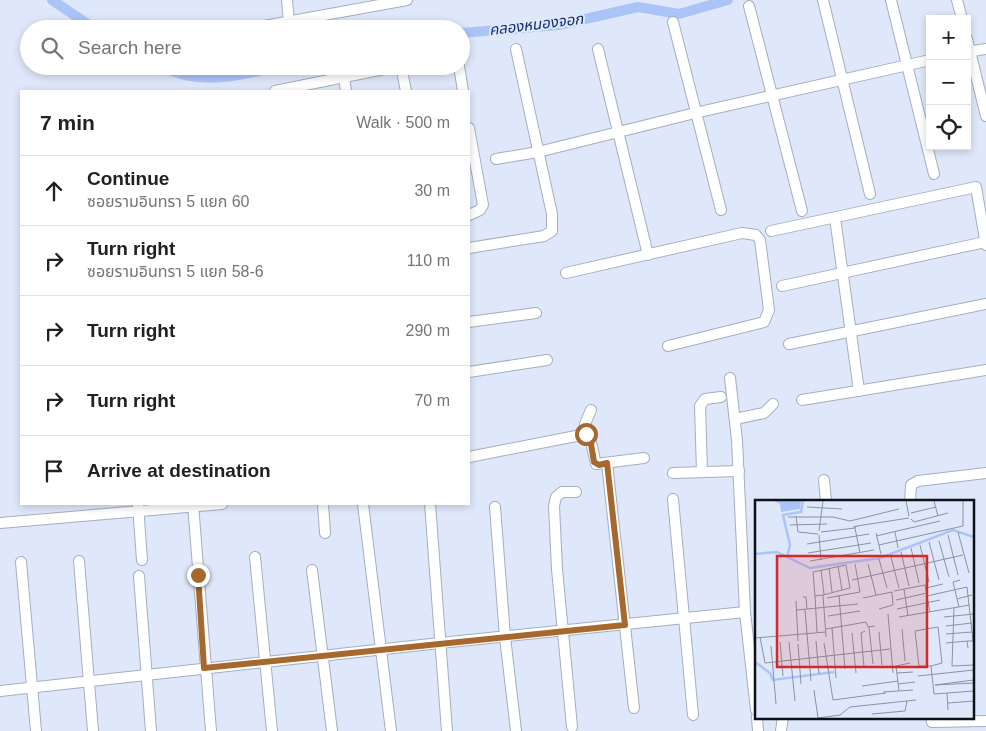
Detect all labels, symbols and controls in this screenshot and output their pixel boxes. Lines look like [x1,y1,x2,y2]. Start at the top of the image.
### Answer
water label: คลองหนองจอก [488,10,585,38]
map controls [926,15,971,150]
button: + [926,15,971,60]
search box [20,20,470,75]
icon: search [38,34,66,62]
text: Search here [78,37,182,58]
button: − [926,60,971,105]
button: locate [926,105,971,150]
text: 7 min [40,111,95,134]
text: Walk · 500 m [356,114,450,131]
text: Continue [87,168,169,189]
icon: ahead [40,177,68,205]
text: 30 m [414,182,450,199]
text: ซอยรามอินทรา 5 แยก 60 [87,193,250,210]
text: Turn right [87,238,175,259]
icon: right [40,247,68,275]
text: 110 m [407,252,450,269]
text: ซอยรามอินทรา 5 แยก 58-6 [87,263,264,280]
icon: right [40,317,68,345]
text: Turn right [87,320,175,341]
text: 290 m [406,322,450,339]
icon: right [40,387,68,415]
text: Turn right [87,390,175,411]
text: 70 m [414,392,450,409]
route start [575,423,598,446]
icon: arrive [40,457,68,485]
text: Arrive at destination [87,460,271,481]
inset map [755,500,974,718]
route end [187,564,210,587]

